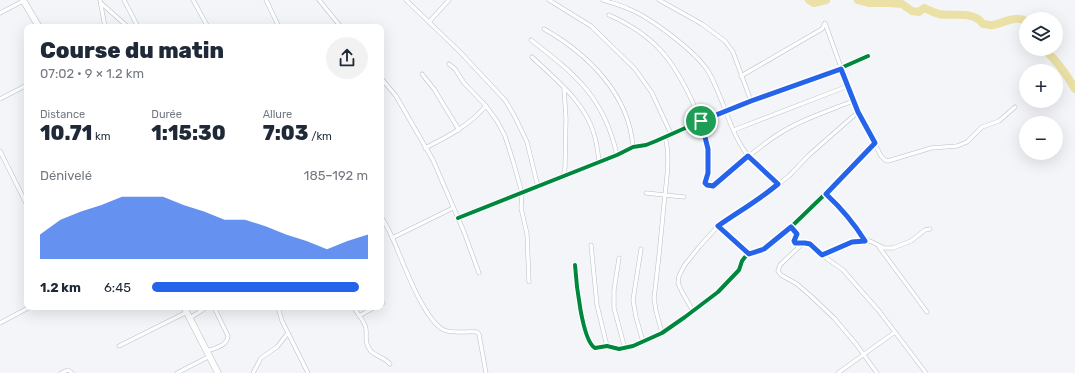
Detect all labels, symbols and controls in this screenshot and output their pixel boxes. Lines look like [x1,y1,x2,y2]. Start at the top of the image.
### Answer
map controls [1019,12,1063,160]
button: layers [1019,12,1063,56]
text: Course du matin [40,37,224,64]
button: share [326,37,368,79]
button: + [1019,64,1063,108]
text: 07:02 · 9 × 1.2 km [40,66,144,81]
pin [684,104,718,138]
text: Distance [40,108,85,121]
text: Durée [151,108,182,121]
text: Allure [263,108,292,121]
icon: arrive [690,110,712,132]
button: − [1019,116,1063,160]
text: 10.71 [40,121,92,145]
text: 1:15:30 [151,121,226,145]
text: 7:03 [263,121,308,145]
text: km [92,130,110,143]
text: /km [308,130,332,143]
text: Dénivelé [40,168,92,183]
text: 185–192 m [304,168,368,183]
text: 1.2 km [40,280,81,295]
text: 6:45 [104,280,131,295]

